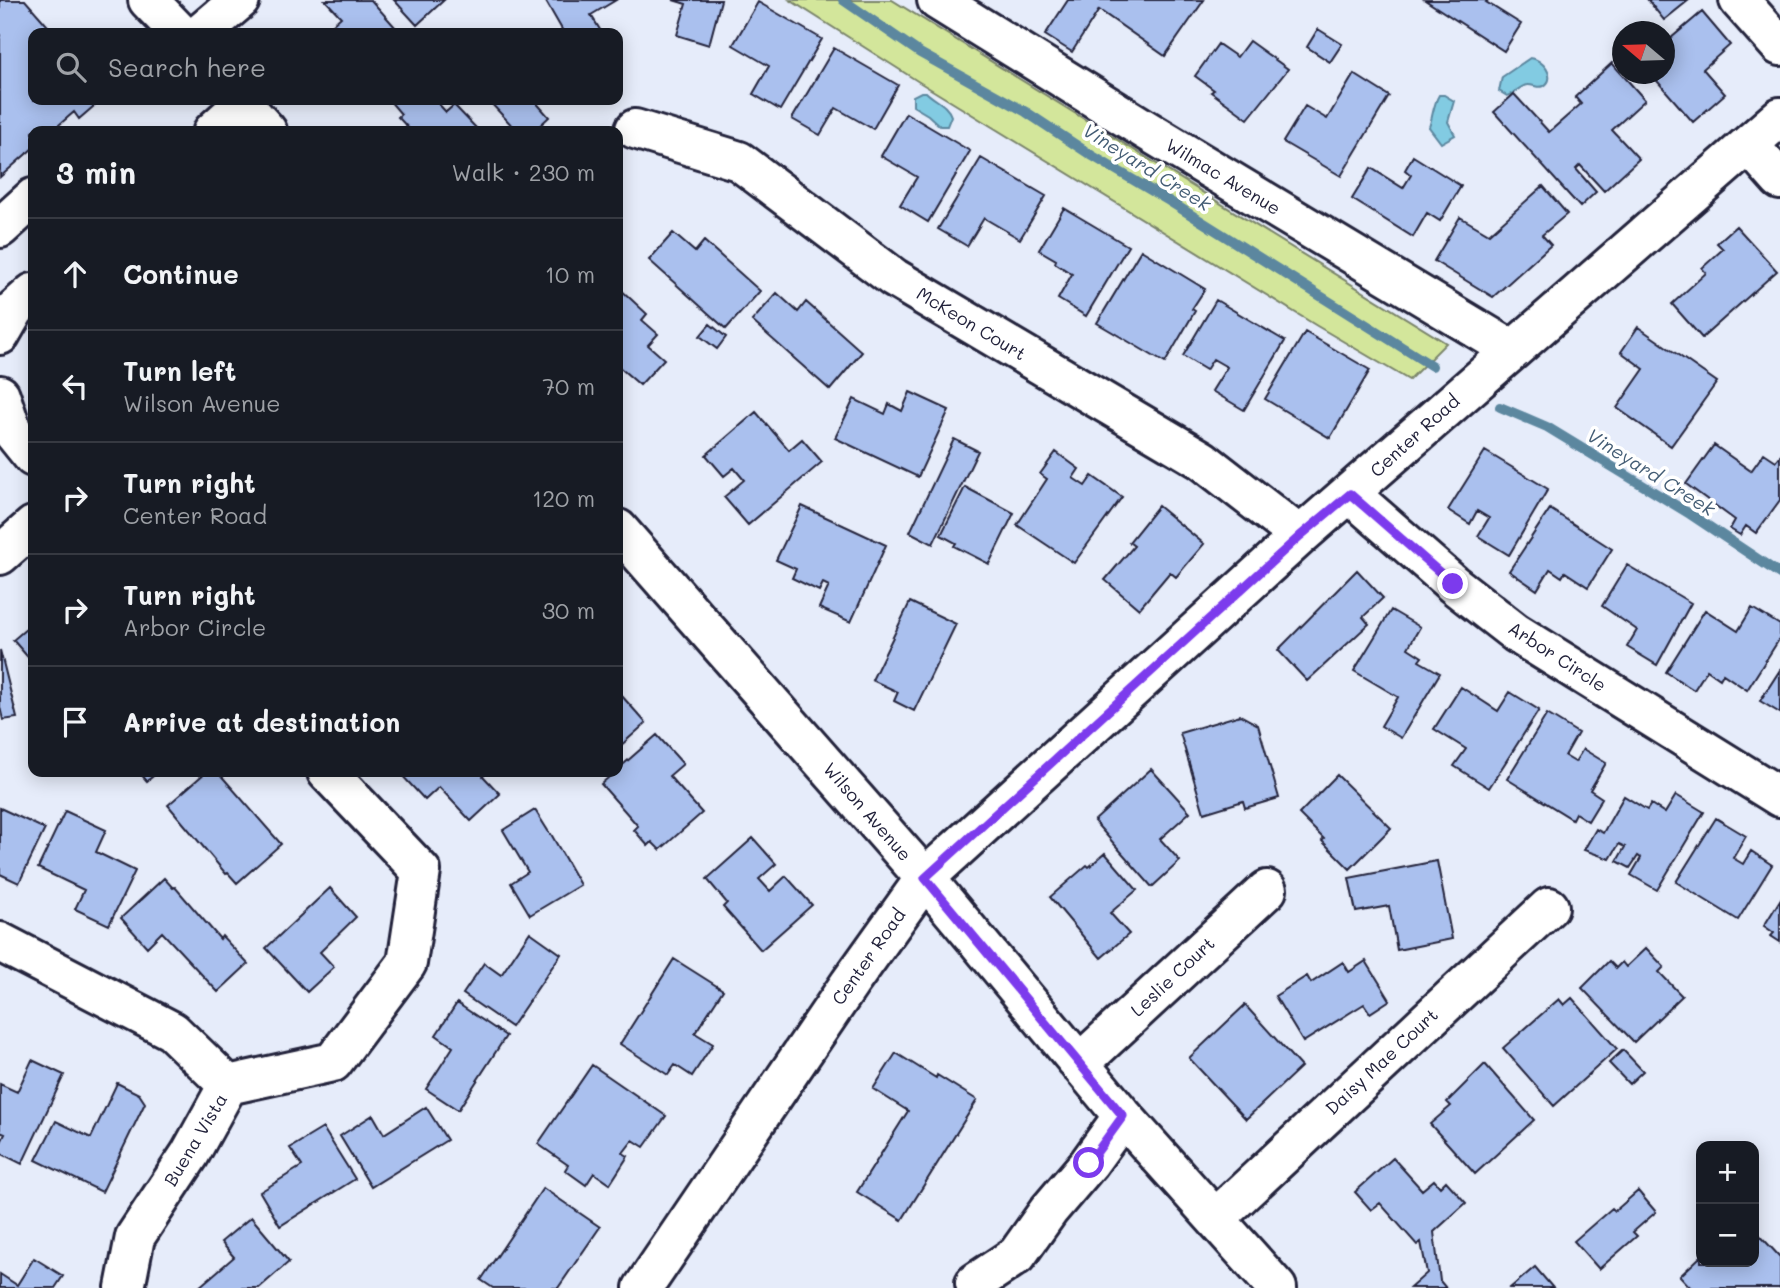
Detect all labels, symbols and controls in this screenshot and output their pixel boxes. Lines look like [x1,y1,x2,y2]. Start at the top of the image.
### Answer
north arrow [1612,21,1675,84]
search box [28,28,623,105]
icon: search [52,48,90,86]
text: Search here [108,50,266,84]
water label: Vineyard Creek [1078,117,1217,217]
street label: Wilmac Avenue [1162,132,1285,220]
text: 3 min [56,152,136,192]
text: Walk · 230 m [452,157,595,187]
icon: ahead [56,255,94,293]
text: Continue [123,257,239,291]
text: 10 m [545,259,595,289]
street label: McKeon Court [912,281,1031,365]
text: Turn left [123,354,236,388]
icon: left [56,367,94,405]
text: 70 m [542,371,595,401]
text: Wilson Avenue [123,388,281,418]
street label: Center Road [1364,389,1464,482]
water label: Vineyard Creek [1582,422,1721,522]
text: Turn right [123,466,256,500]
icon: right [56,479,94,517]
text: 120 m [532,483,595,513]
text: Center Road [123,500,267,530]
route end [1437,568,1468,599]
text: Turn right [123,578,256,612]
icon: right [56,591,94,629]
text: 30 m [542,595,595,625]
text: Arbor Circle [123,612,266,642]
street label: Arbor Circle [1504,616,1611,697]
icon: arrive [56,703,94,741]
text: Arrive at destination [123,705,400,739]
street label: Wilson Avenue [818,757,917,866]
street label: Center Road [826,903,910,1009]
street label: Leslie Court [1125,931,1219,1021]
street label: Daisy Mae Court [1320,1003,1443,1120]
street label: Buena Vista [158,1089,232,1190]
map controls [1696,1141,1759,1267]
button: + [1696,1141,1759,1204]
route start [1073,1147,1104,1178]
button: − [1696,1204,1759,1267]

